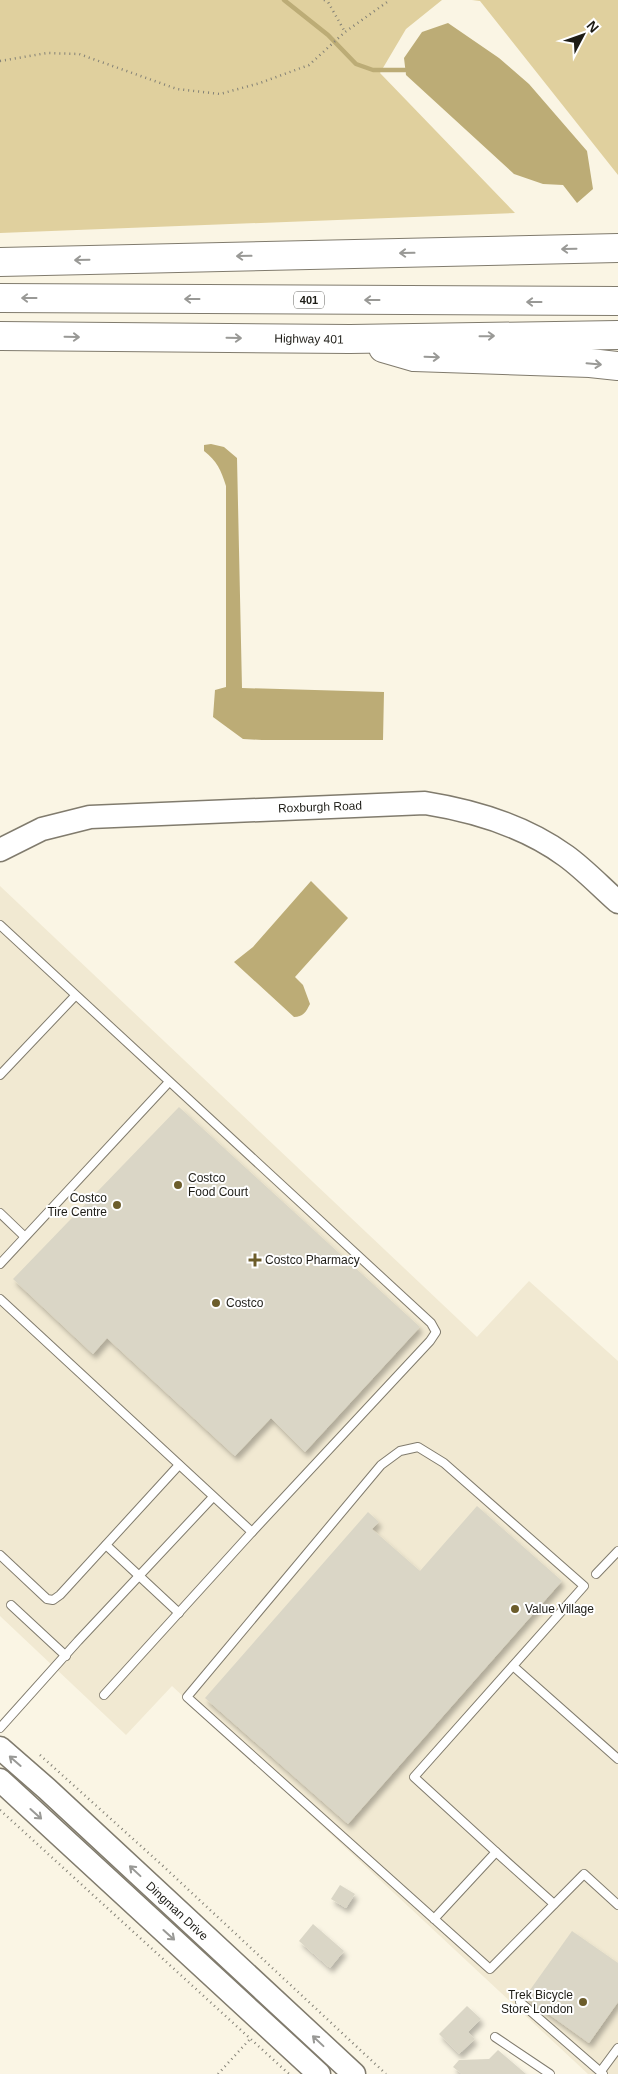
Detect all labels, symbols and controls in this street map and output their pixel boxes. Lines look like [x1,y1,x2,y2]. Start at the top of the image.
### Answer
north arrow [558,10,608,60]
text: N [583,17,602,36]
one-way arrow [562,244,578,254]
one-way arrow [399,248,416,258]
one-way arrow [237,252,253,261]
one-way arrow [74,255,90,265]
road number: 401 [294,292,324,308]
one-way arrow [22,293,38,303]
one-way arrow [184,294,200,304]
one-way arrow [364,295,380,305]
one-way arrow [527,297,543,307]
street label: Highway 401 [274,331,344,347]
one-way arrow [63,332,79,342]
one-way arrow [478,332,494,341]
one-way arrow [226,333,242,343]
one-way arrow [424,353,440,362]
one-way arrow [586,359,602,368]
street label: Roxburgh Road [278,799,362,815]
place label: Costco Food Court [188,1171,249,1199]
marker: Costco Food Court [172,1179,184,1191]
place label: Costco Tire Centre [47,1191,107,1219]
marker: Costco Tire Centre [111,1199,123,1211]
place label: Costco Pharmacy [265,1253,360,1267]
marker: Costco Pharmacy [249,1254,261,1266]
place label: Costco [226,1296,264,1310]
marker: Costco [210,1297,222,1309]
place label: Value Village [525,1602,594,1616]
marker: Value Village [509,1603,521,1615]
one-way arrow [8,1755,21,1767]
one-way arrow [29,1808,42,1820]
one-way arrow [128,1865,141,1877]
street label: Dingman Drive [143,1879,211,1943]
one-way arrow [162,1929,175,1941]
place label: Trek Bicycle Store London [501,1988,573,2016]
marker: Trek Bicycle Store London [577,1996,589,2008]
one-way arrow [311,2035,324,2047]

